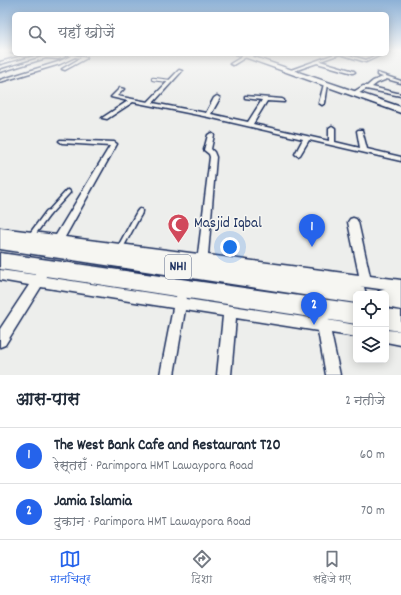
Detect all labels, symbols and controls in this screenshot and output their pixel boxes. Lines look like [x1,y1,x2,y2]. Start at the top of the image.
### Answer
search box [12,12,389,56]
icon: search [26,23,48,45]
text: यहाँ खोजें [58,23,115,45]
mosque icon: Masjid Iqbal [165,211,191,244]
place label: Masjid Iqbal [194,213,262,235]
pin: 1 [299,214,325,247]
your location [220,237,240,257]
road number: NH1 [165,255,191,279]
map controls [353,291,389,363]
button: locate [353,291,389,327]
pin: 2 [301,292,327,325]
button: layers [353,327,389,363]
text: आस-पास [16,389,80,413]
text: 2 नतीजे [345,392,385,411]
text: The West Bank Cafe and Restaurant T20 [54,435,281,457]
text: 1 [28,446,30,465]
text: 60 m [360,446,385,465]
text: रेस्तराँ · Parimpora HMT Lawaypora Road [54,457,253,476]
text: Jamia Islamia [54,491,132,513]
text: 2 [26,502,32,521]
text: 70 m [361,502,385,521]
text: दुकान · Parimpora HMT Lawaypora Road [54,513,251,532]
tab: मानचित्र [50,548,91,588]
tab: दिशा [191,548,213,588]
tab: सहेजे गए [313,548,351,588]

